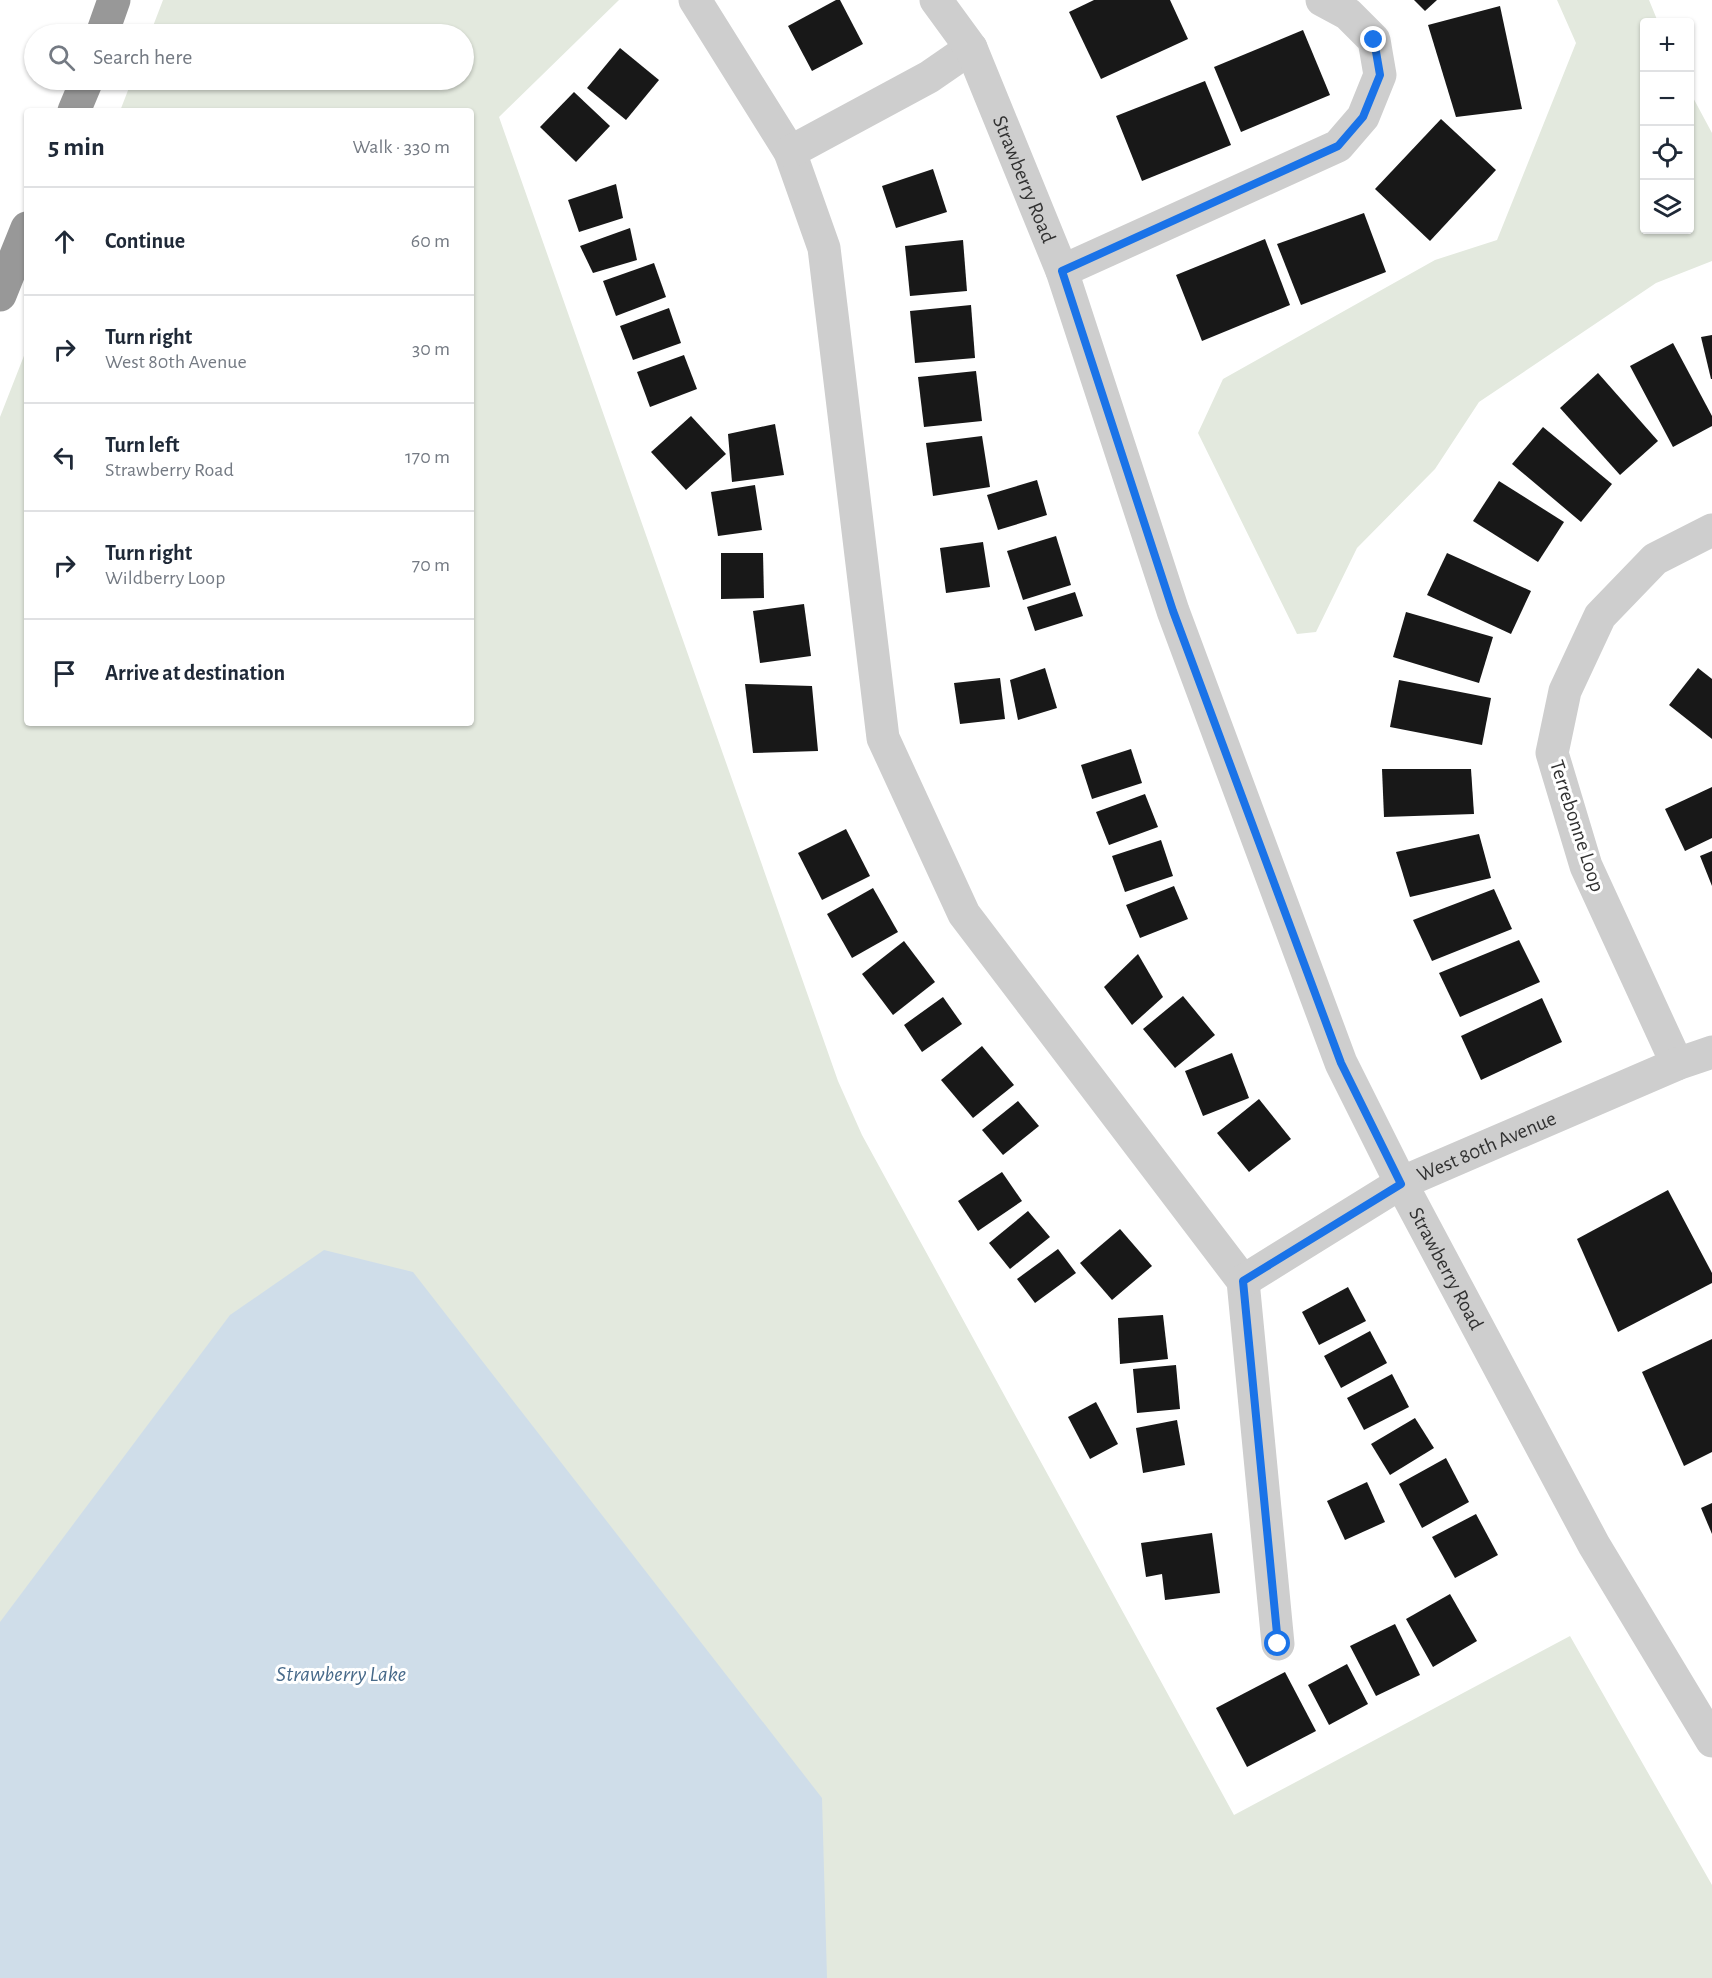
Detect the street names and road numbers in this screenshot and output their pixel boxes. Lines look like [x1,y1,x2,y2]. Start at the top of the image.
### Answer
street label: Strawberry Road [989,112,1060,246]
street label: Terrebonne Loop [1546,758,1608,894]
street label: West 80th Avenue [1414,1107,1559,1185]
street label: Strawberry Road [1405,1204,1488,1333]

